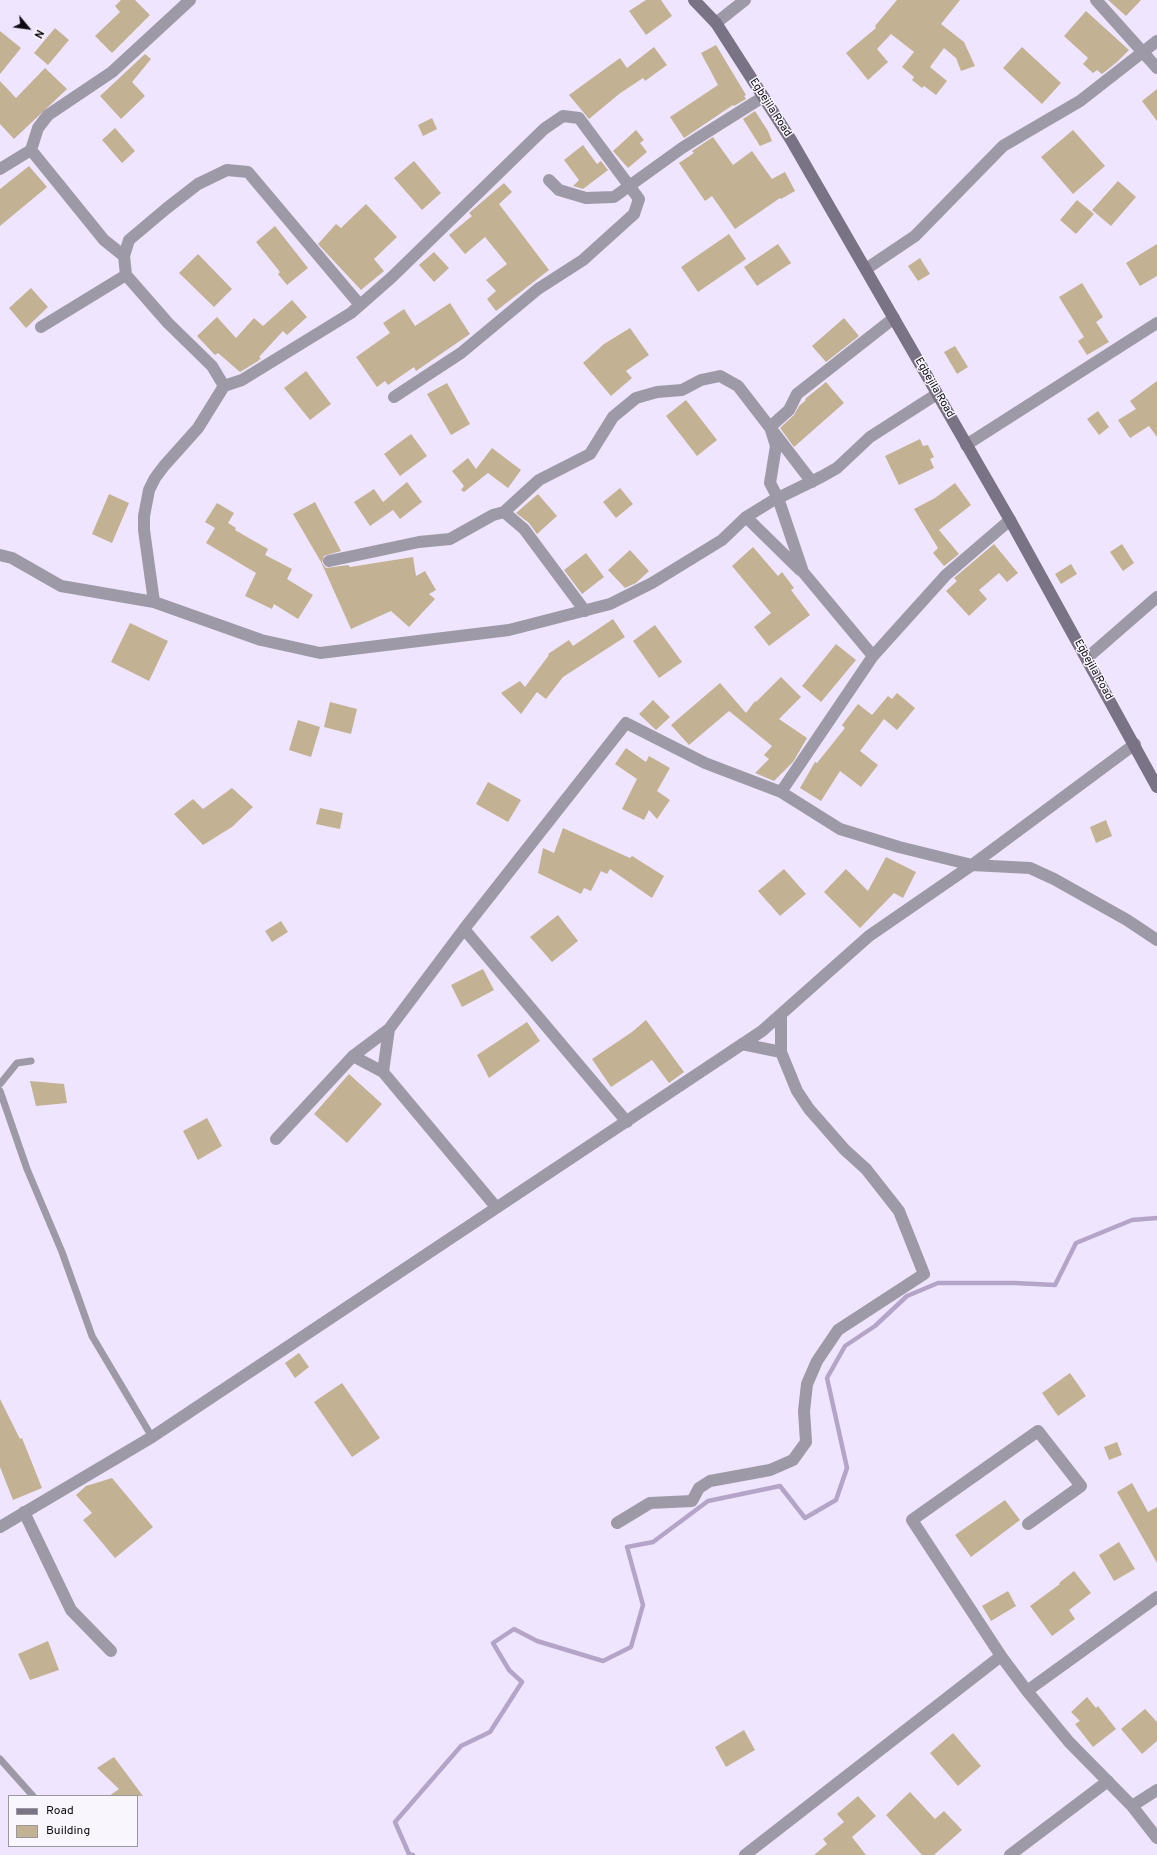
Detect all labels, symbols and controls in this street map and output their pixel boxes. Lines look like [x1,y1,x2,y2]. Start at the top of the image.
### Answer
north arrow [8,8,48,48]
text: N [30,27,47,41]
street label: Egbejila Road [746,76,794,140]
street label: Egbejila Road [912,356,956,420]
street label: Egbejila Road [1071,638,1115,702]
legend [8,1795,138,1847]
text: Road [46,1803,74,1819]
text: Building [46,1823,90,1839]

